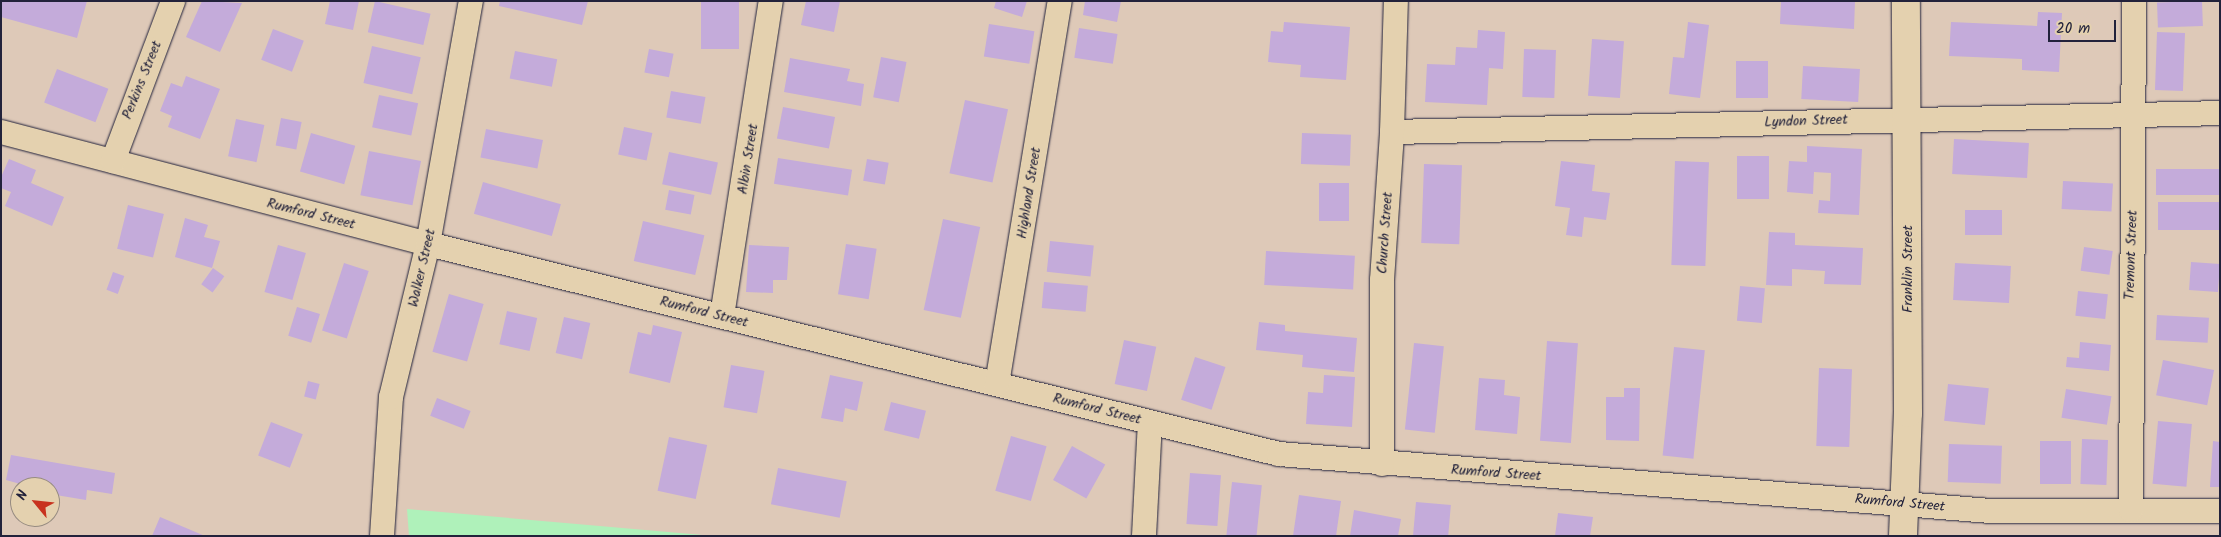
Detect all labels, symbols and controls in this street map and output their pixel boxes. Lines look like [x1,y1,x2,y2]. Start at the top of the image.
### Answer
scale bar [2051,10,2118,42]
text: 20 m [2056,17,2090,41]
street label: Perkins Street [119,38,165,122]
street label: Lyndon Street [1764,111,1848,131]
street label: Albin Street [734,123,762,195]
street label: Highland Street [1013,146,1045,240]
street label: Church Street [1374,191,1396,275]
street label: Rumford Street [265,195,357,233]
street label: Tremont Street [2121,210,2141,300]
street label: Franklin Street [1900,225,1916,313]
street label: Walker Street [405,227,439,309]
street label: Rumford Street [658,293,750,331]
street label: Rumford Street [1051,390,1143,428]
street label: Rumford Street [1450,461,1542,485]
north arrow [10,477,60,527]
text: N [11,486,34,504]
street label: Rumford Street [1854,491,1946,515]

